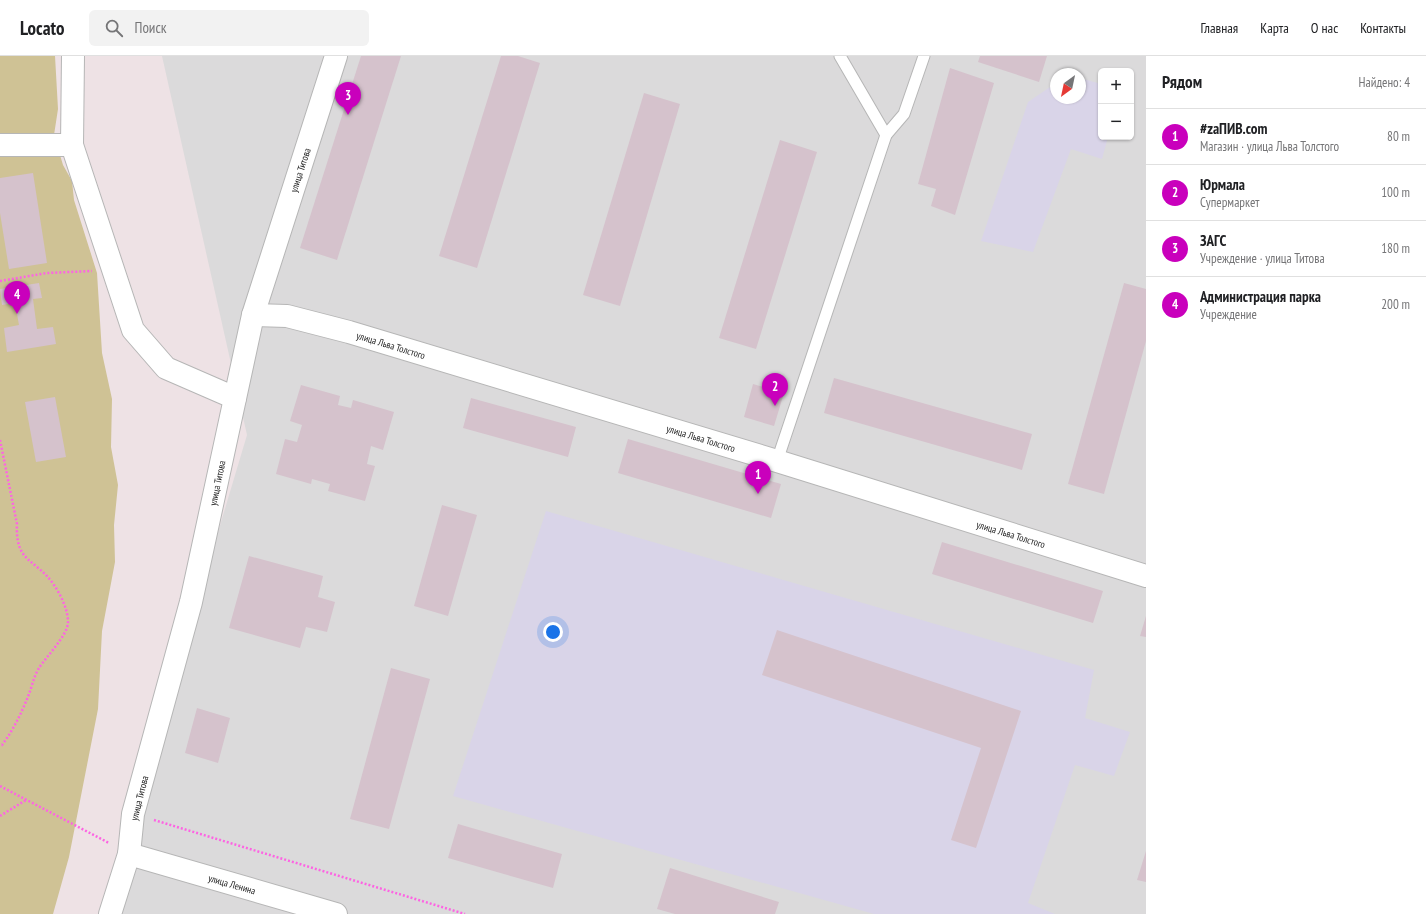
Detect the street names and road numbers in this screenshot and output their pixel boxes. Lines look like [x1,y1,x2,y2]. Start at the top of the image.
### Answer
street label: улица Титова [287,146,314,194]
street label: улица Льва Толстого [355,329,427,362]
street label: улица Льва Толстого [665,422,737,455]
street label: улица Титова [206,459,229,507]
street label: улица Льва Толстого [975,518,1047,551]
street label: улица Титова [128,774,151,822]
street label: улица Ленина [207,871,257,897]

